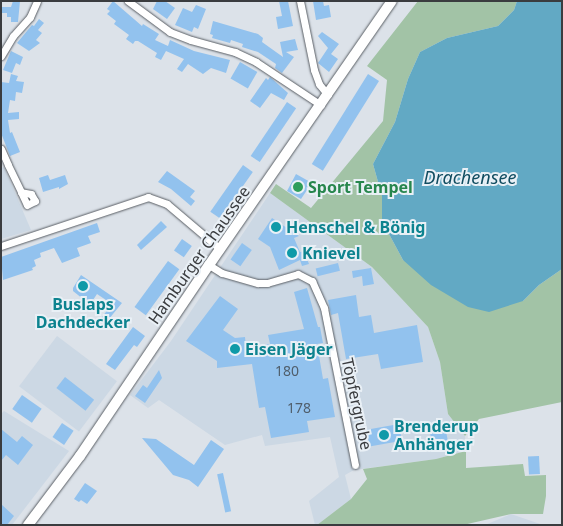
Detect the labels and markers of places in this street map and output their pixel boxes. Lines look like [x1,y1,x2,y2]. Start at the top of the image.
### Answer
place label: Sport Tempel [308,177,413,197]
marker: Sport Tempel [292,181,304,193]
place label: Henschel & Bönig [286,217,425,237]
marker: Henschel & Bönig [270,221,282,233]
place label: Knievel [302,243,360,263]
marker: Knievel [286,247,298,259]
marker: Buslaps Dachdecker [77,280,89,292]
place label: Buslaps Dachdecker [36,294,130,332]
place label: Eisen Jäger [245,339,333,359]
marker: Eisen Jäger [229,343,241,355]
place label: Brenderup Anhänger [394,416,479,454]
marker: Brenderup Anhänger [378,429,390,441]

